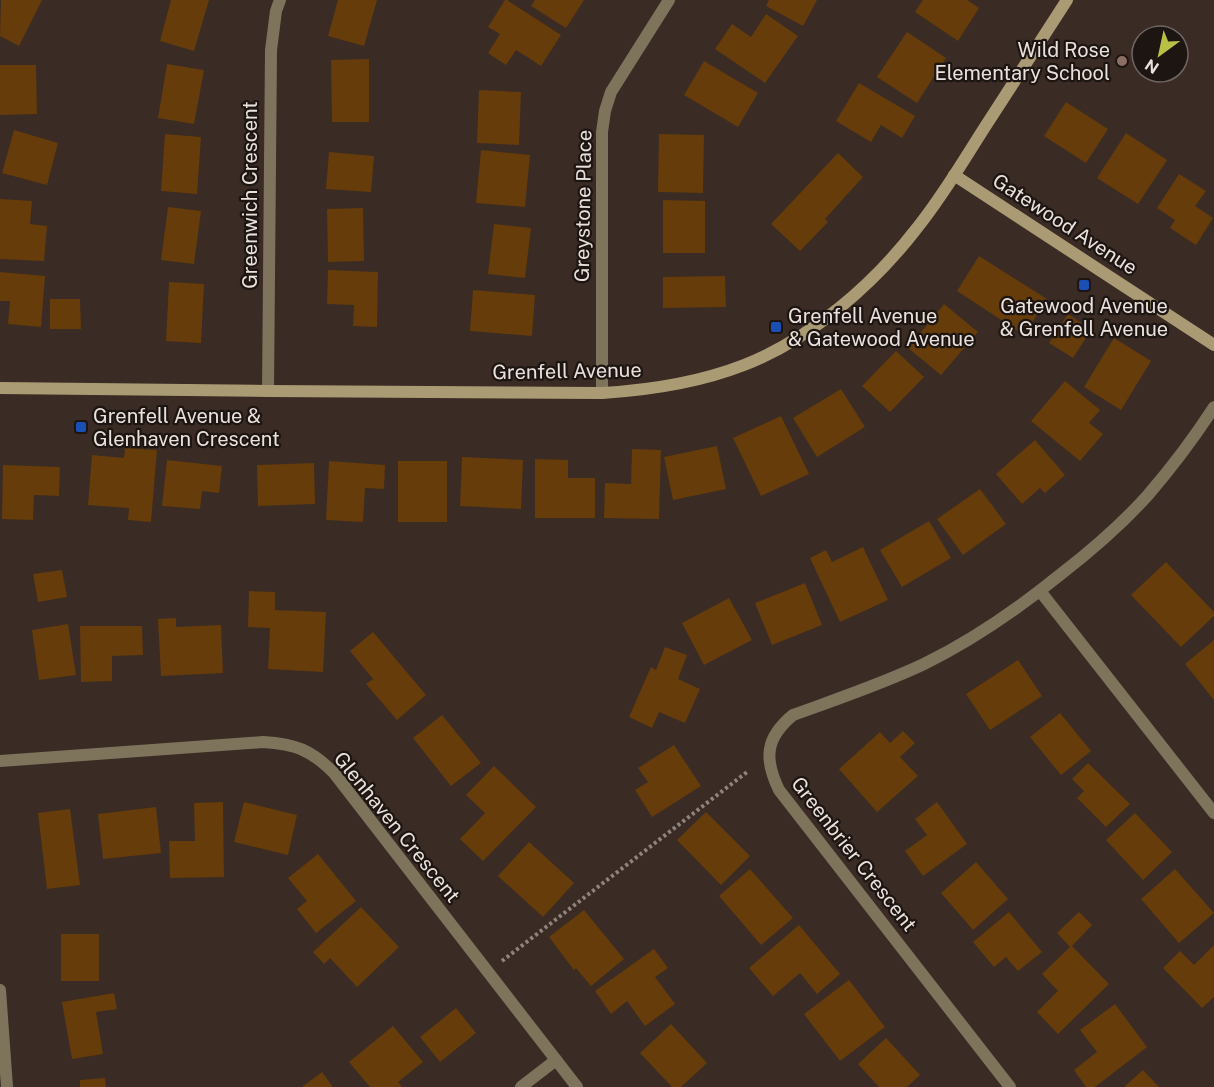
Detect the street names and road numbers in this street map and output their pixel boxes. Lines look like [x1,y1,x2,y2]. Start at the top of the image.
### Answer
street label: Greenwich Crescent [238,101,262,289]
street label: Greystone Place [570,130,596,282]
street label: Gatewood Avenue [988,168,1142,280]
street label: Grenfell Avenue [492,358,642,384]
street label: Glenhaven Crescent [329,747,465,907]
street label: Greenbrier Crescent [786,772,922,936]

